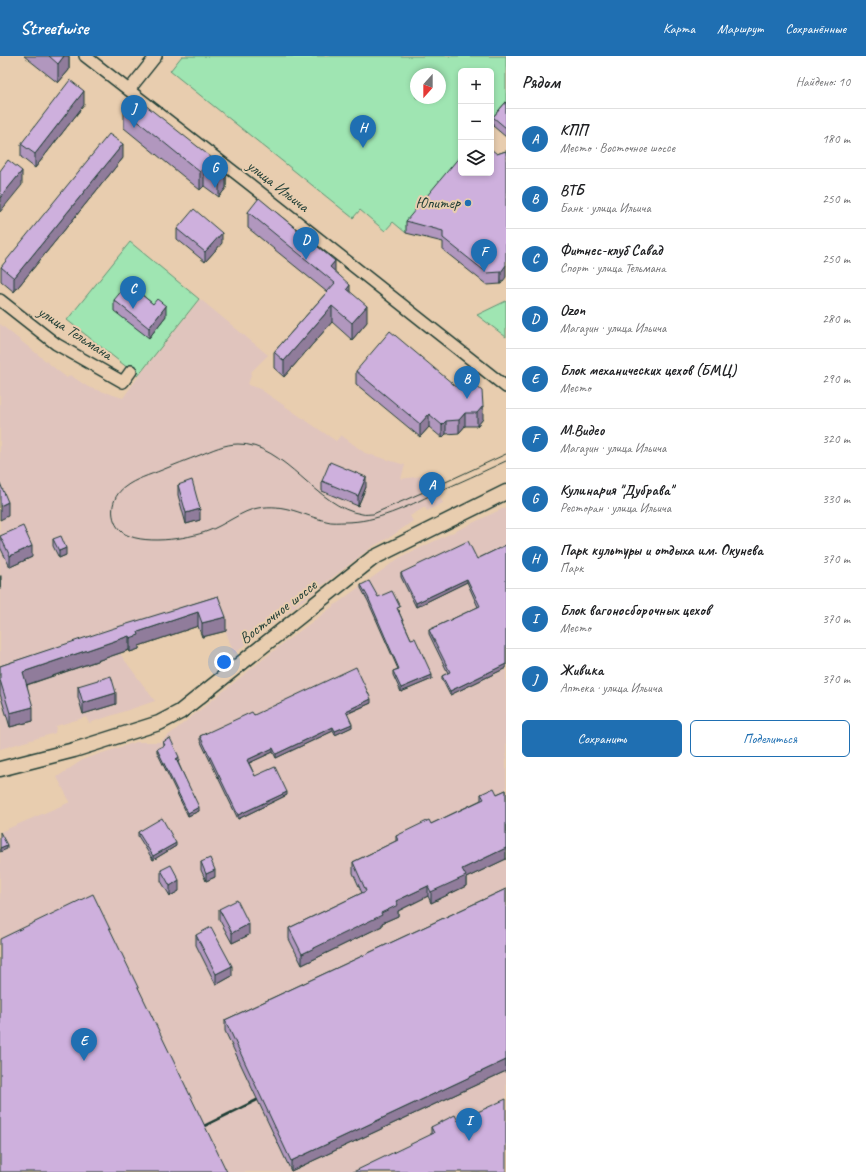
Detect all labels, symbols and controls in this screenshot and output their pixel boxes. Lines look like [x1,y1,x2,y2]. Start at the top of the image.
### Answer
text: Streetwise [20,16,88,40]
text: Карта [663,20,695,37]
text: Маршрут [717,20,763,37]
text: Сохранённые [785,20,846,37]
north arrow [410,68,446,104]
map controls [458,68,494,176]
button: + [458,68,494,104]
text: Рядом [522,72,560,93]
text: Найдено: 10 [796,74,850,90]
pin: J [121,95,147,128]
button: − [458,104,494,140]
pin: H [350,115,376,148]
text: КПП [560,121,588,140]
text: A [532,131,538,147]
text: 180 m [822,131,850,147]
button: layers [458,140,494,176]
text: Место · Восточное шоссе [560,140,675,156]
pin: G [202,155,228,188]
street label: улица Ильича [242,155,314,217]
text: ВТБ [560,181,584,200]
text: B [532,191,538,207]
text: 250 m [822,191,850,207]
place label: Юпитер [415,193,461,213]
marker: Юпитер [463,198,473,208]
text: Банк · улица Ильича [560,200,651,216]
pin: D [293,227,319,260]
pin: F [471,239,497,272]
text: Фитнес-клуб Савад [560,241,662,260]
text: C [532,251,538,267]
text: 250 m [822,251,850,267]
text: Спорт · улица Тельмана [560,260,666,276]
pin: C [120,276,146,309]
street label: улица Тельмана [33,301,117,365]
text: Ozon [560,301,585,320]
text: D [531,311,539,327]
text: 280 m [822,311,850,327]
text: Магазин · улица Ильича [560,320,666,336]
text: Блок механических цехов (БМЦ) [560,361,736,380]
pin: B [454,366,480,399]
text: E [532,371,538,387]
text: 290 m [822,371,850,387]
text: Место [560,380,591,396]
text: М.Видео [560,421,604,440]
text: F [532,431,538,447]
text: 320 m [822,431,850,447]
text: Магазин · улица Ильича [560,440,666,456]
pin: A [419,472,445,505]
text: Кулинария "Дубрава" [560,481,673,500]
text: G [532,491,538,507]
text: 330 m [822,491,850,507]
text: Ресторан · улица Ильича [560,500,671,516]
text: Парк культуры и отдыха им. Окунева [560,541,763,560]
text: H [531,551,539,567]
text: 370 m [822,551,850,567]
text: Парк [560,560,583,576]
street label: Восточное шоссе [235,574,322,648]
text: Блок вагоносборочных цехов [560,601,710,620]
text: I [532,611,538,627]
text: 370 m [822,611,850,627]
text: Место [560,620,591,636]
your location [214,652,234,672]
text: Живика [560,661,603,680]
text: J [533,671,537,687]
text: 370 m [822,671,850,687]
text: Аптека · улица Ильича [560,680,662,696]
button: Сохранить [522,720,682,757]
button: Поделиться [690,720,850,757]
pin: E [71,1028,97,1061]
pin: I [456,1108,482,1141]

